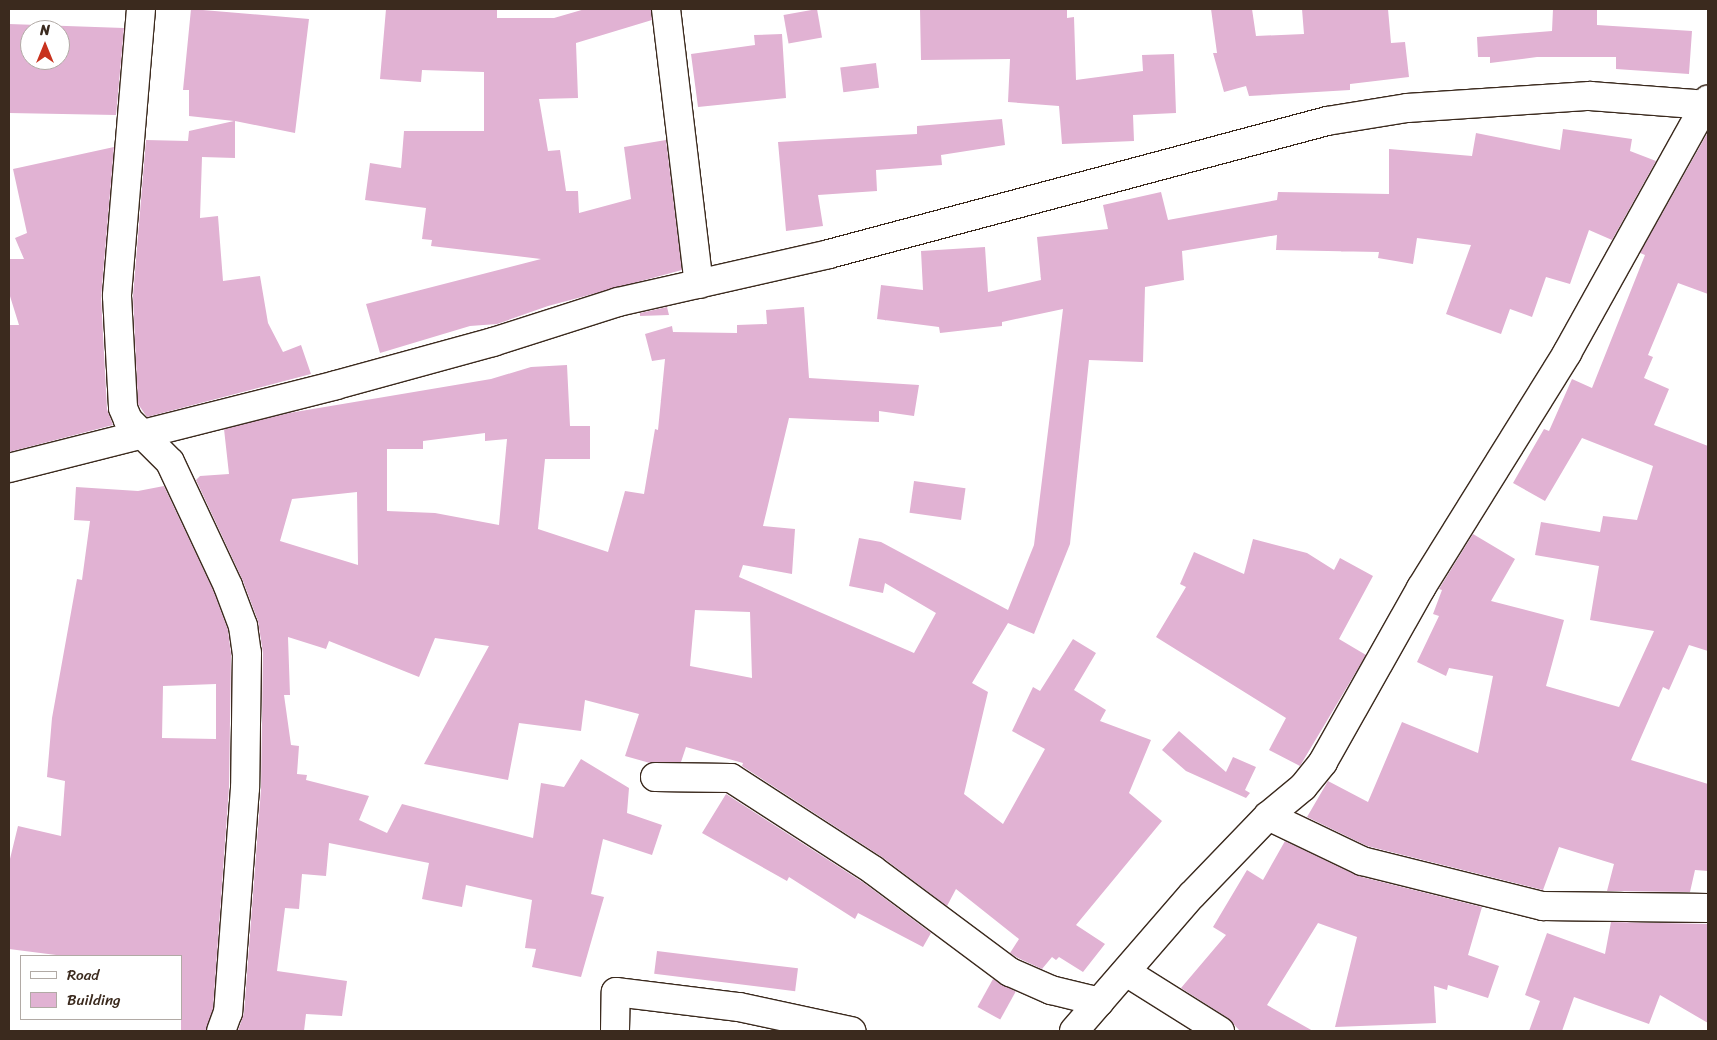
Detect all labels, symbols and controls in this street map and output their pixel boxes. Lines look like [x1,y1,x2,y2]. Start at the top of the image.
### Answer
text: N [40,18,50,43]
north arrow [20,20,70,70]
legend [20,955,182,1020]
text: Road [67,962,99,988]
text: Building [67,987,121,1013]

